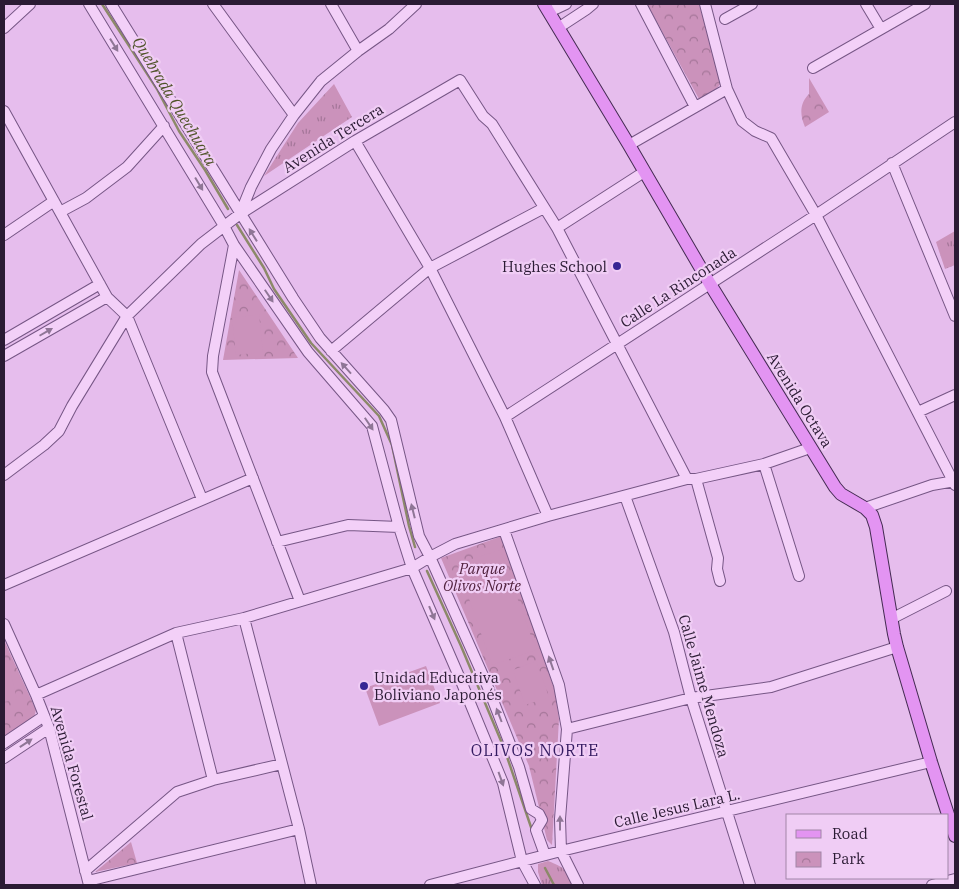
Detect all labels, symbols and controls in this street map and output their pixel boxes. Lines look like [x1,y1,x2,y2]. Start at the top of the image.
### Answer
water label: Quebrada Quechuara [129,33,222,169]
one-way arrow [109,39,119,52]
street label: Avenida Tercera [279,99,387,177]
one-way arrow [194,177,203,190]
one-way arrow [249,229,258,242]
street label: Calle La Rinconada [616,242,740,332]
place label: Hughes School [502,257,607,276]
marker: Hughes School [611,260,623,272]
one-way arrow [264,289,274,303]
one-way arrow [39,328,53,337]
street label: Avenida Octava [763,349,837,451]
one-way arrow [341,361,352,374]
one-way arrow [364,417,374,431]
one-way arrow [409,504,417,519]
park label: Parque Olivos Norte [443,559,521,595]
one-way arrow [428,606,436,620]
street label: Calle Jaime Mendoza [675,612,733,760]
one-way arrow [547,655,555,670]
place label: Unidad Educativa Boliviano Japonés [374,668,502,704]
marker: Unidad Educativa Boliviano Japonés [358,680,370,692]
street label: Avenida Forestal [47,704,97,822]
one-way arrow [495,707,503,722]
one-way arrow [20,738,33,748]
district label: OLIVOS NORTE [471,740,599,760]
one-way arrow [497,772,505,787]
street label: Calle Jesus Lara L. [612,784,742,832]
legend [786,814,949,879]
one-way arrow [556,815,564,831]
text: Road [832,824,868,843]
text: Park [832,849,865,868]

